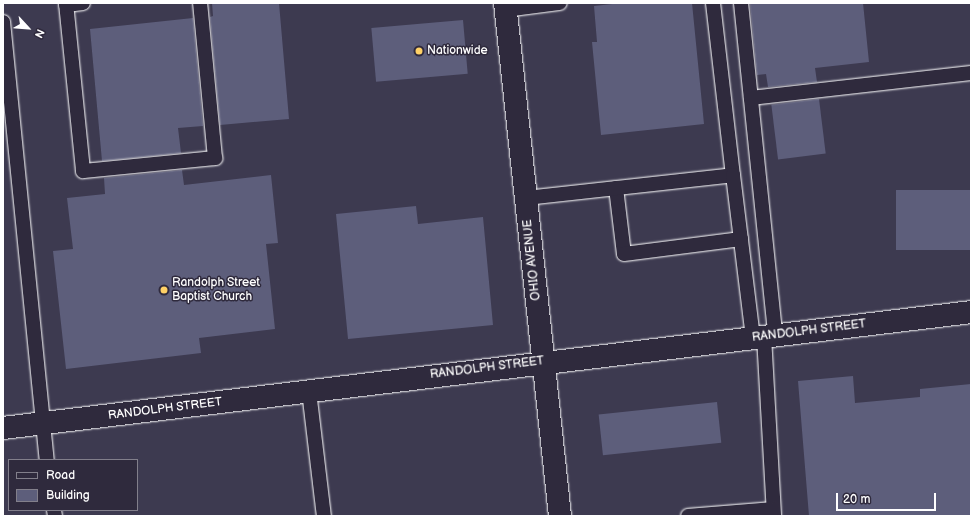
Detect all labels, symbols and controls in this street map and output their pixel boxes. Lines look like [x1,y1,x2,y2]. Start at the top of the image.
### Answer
north arrow [8,8,48,48]
text: N [32,27,47,40]
place label: Nationwide [427,44,488,58]
marker: Nationwide [414,46,424,56]
street label: OHIO AVENUE [521,219,543,301]
place label: Randolph Street Baptist Church [172,276,260,304]
marker: Randolph Street Baptist Church [159,285,169,295]
street label: RANDOLPH STREET [751,317,867,345]
street label: RANDOLPH STREET [429,354,545,382]
street label: RANDOLPH STREET [107,395,223,423]
legend [8,459,138,511]
text: Road [46,468,75,483]
scale bar [838,485,938,511]
text: Building [46,488,90,503]
text: 20 m [843,492,870,507]

